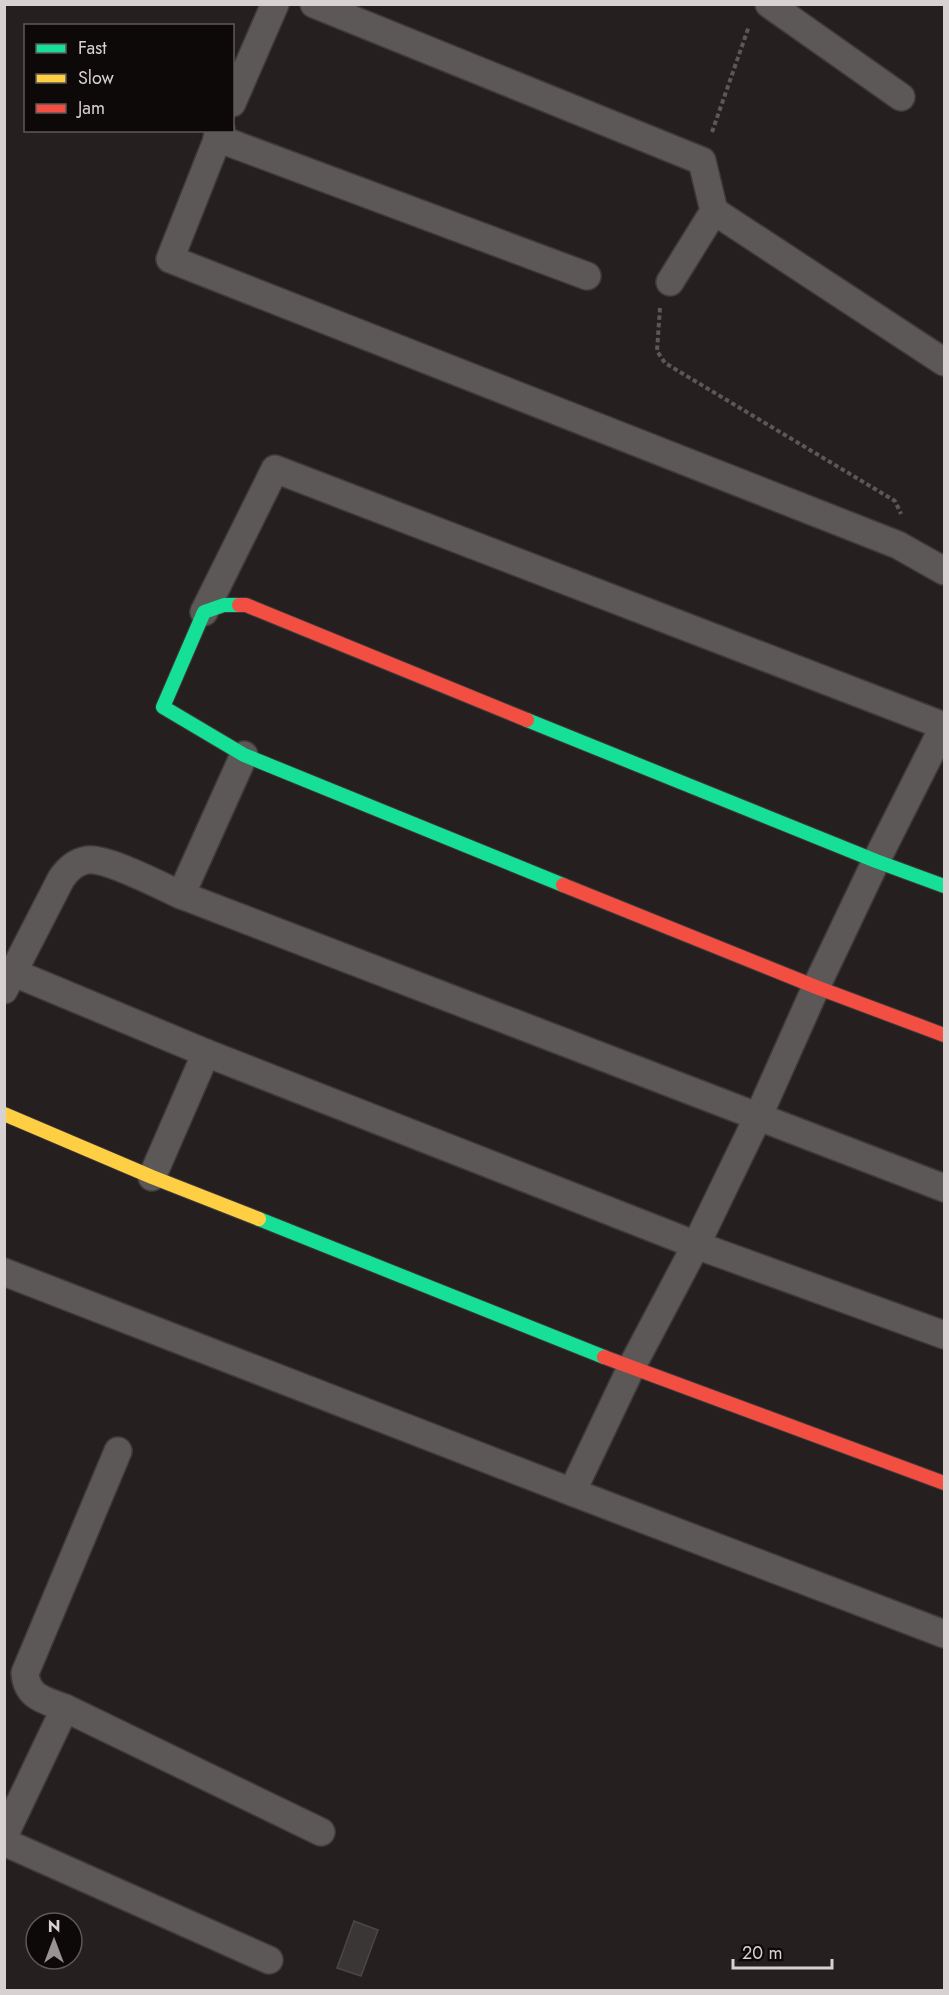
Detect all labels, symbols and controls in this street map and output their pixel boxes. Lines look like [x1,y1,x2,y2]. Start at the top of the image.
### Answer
legend [24,24,234,132]
text: Fast [78,35,107,61]
text: Slow [78,65,115,91]
text: Jam [76,95,105,121]
north arrow [24,1911,84,1971]
text: N [48,1915,60,1938]
scale bar [733,1932,832,1970]
text: 20 m [742,1940,782,1966]

